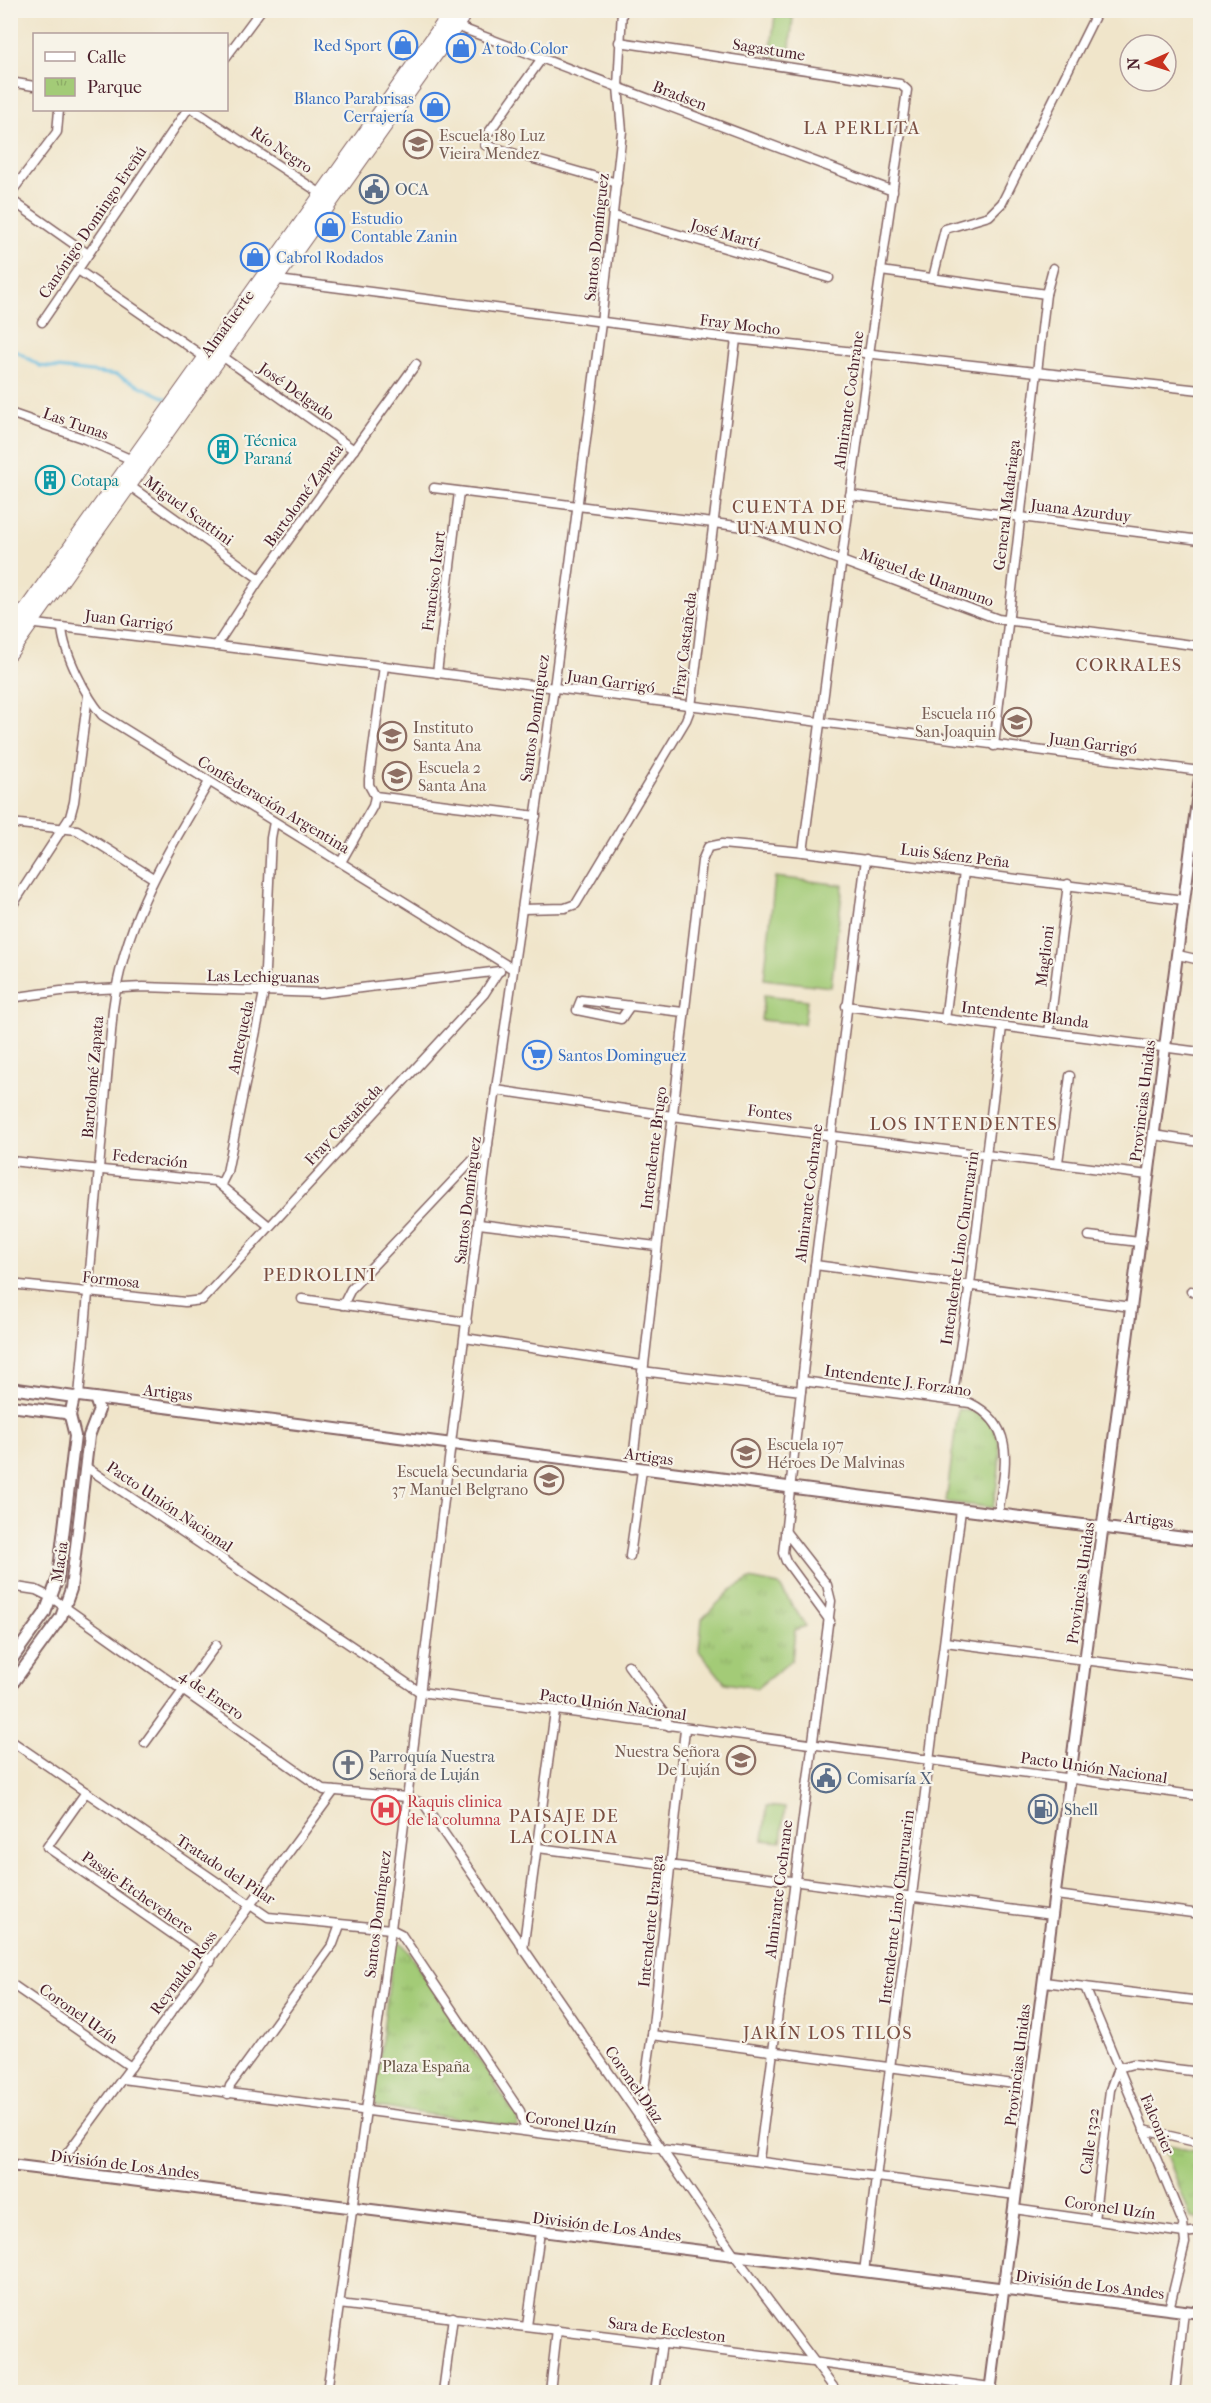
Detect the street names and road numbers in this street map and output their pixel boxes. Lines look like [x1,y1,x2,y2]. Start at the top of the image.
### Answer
street label: Sagastume [731,34,807,65]
street label: Bradsen [650,76,710,115]
street label: Río Negro [247,122,316,177]
street label: Canónigo Domingo Ereñú [34,143,150,302]
street label: Santos Domínguez [580,172,613,302]
street label: José Martí [686,214,762,252]
street label: Almafuerte [196,286,258,361]
street label: Fray Mocho [699,310,781,339]
street label: Almirante Cochrane [829,330,868,471]
street label: José Delgado [253,357,338,425]
street label: Las Tunas [40,403,111,444]
street label: General Madariaga [989,438,1024,571]
street label: Bartolomé Zapata [260,440,348,551]
street label: Miguel Scattini [140,472,237,549]
street label: Juana Azurduy [1027,495,1133,526]
street label: Francisco Icart [418,529,449,633]
street label: Miguel de Unamuno [857,544,997,611]
street label: Fray Castañeda [669,590,700,697]
street label: Juan Garrigó [82,605,174,635]
street label: Santos Domínguez [516,653,553,783]
street label: Juan Garrigó [564,666,656,697]
street label: Juan Garrigó [1046,728,1138,758]
street label: Confederación Argentina [194,751,354,858]
street label: Luis Sáenz Peña [899,839,1011,872]
street label: Maglioni [1031,924,1058,988]
street label: Las Lechiguanas [207,966,320,987]
street label: Intendente Blanda [960,997,1091,1032]
street label: Antequeda [223,998,258,1076]
street label: Bartolomé Zapata [78,1014,107,1139]
street label: Provincias Unidas [1126,1039,1159,1163]
street label: Fray Castañeda [301,1079,386,1169]
street label: Intendente Brugo [637,1085,670,1211]
street label: Fontes [746,1100,794,1125]
street label: Almirante Cochrane [790,1123,826,1264]
street label: Santos Domínguez [450,1135,485,1265]
street label: Federación [111,1145,190,1172]
street label: Intendente Lino Churruarin [936,1149,983,1346]
street label: Formosa [81,1267,141,1292]
street label: Intendente J. Forzano [823,1361,973,1400]
street label: Artigas [141,1380,194,1405]
street label: Artigas [622,1444,675,1469]
street label: Pacto Unión Nacional [103,1457,237,1556]
street label: Artigas [1122,1507,1175,1532]
street label: Provincias Unidas [1063,1521,1098,1645]
street label: Macia [47,1540,72,1584]
street label: 4 de Enero [176,1665,248,1724]
street label: Pacto Unión Nacional [538,1685,688,1724]
street label: Pacto Unión Nacional [1019,1748,1169,1787]
street label: Intendente Lino Churruarin [875,1808,918,2005]
street label: Almirante Cochrane [760,1819,796,1960]
street label: Tratado del Pilar [172,1830,279,1909]
street label: Pasaje Etchevehere [78,1847,197,1938]
street label: Santos Domínguez [360,1849,395,1979]
street label: Intendente Uranga [634,1853,667,1988]
street label: Reynaldo Ross [146,1927,221,2018]
street label: Coronel Uzín [36,1979,122,2048]
street label: Provincias Unidas [1001,2003,1034,2127]
street label: Coronel Díaz [601,2042,668,2127]
street label: Falconier [1136,2091,1179,2157]
street label: Coronel Uzín [524,2107,618,2138]
street label: Calle 1322 [1076,2107,1103,2175]
street label: División de Los Andes [49,2146,201,2183]
street label: Coronel Uzín [1063,2192,1157,2223]
street label: División de Los Andes [531,2208,683,2245]
street label: División de Los Andes [1014,2266,1166,2303]
street label: Sara de Eccleston [607,2313,728,2346]

